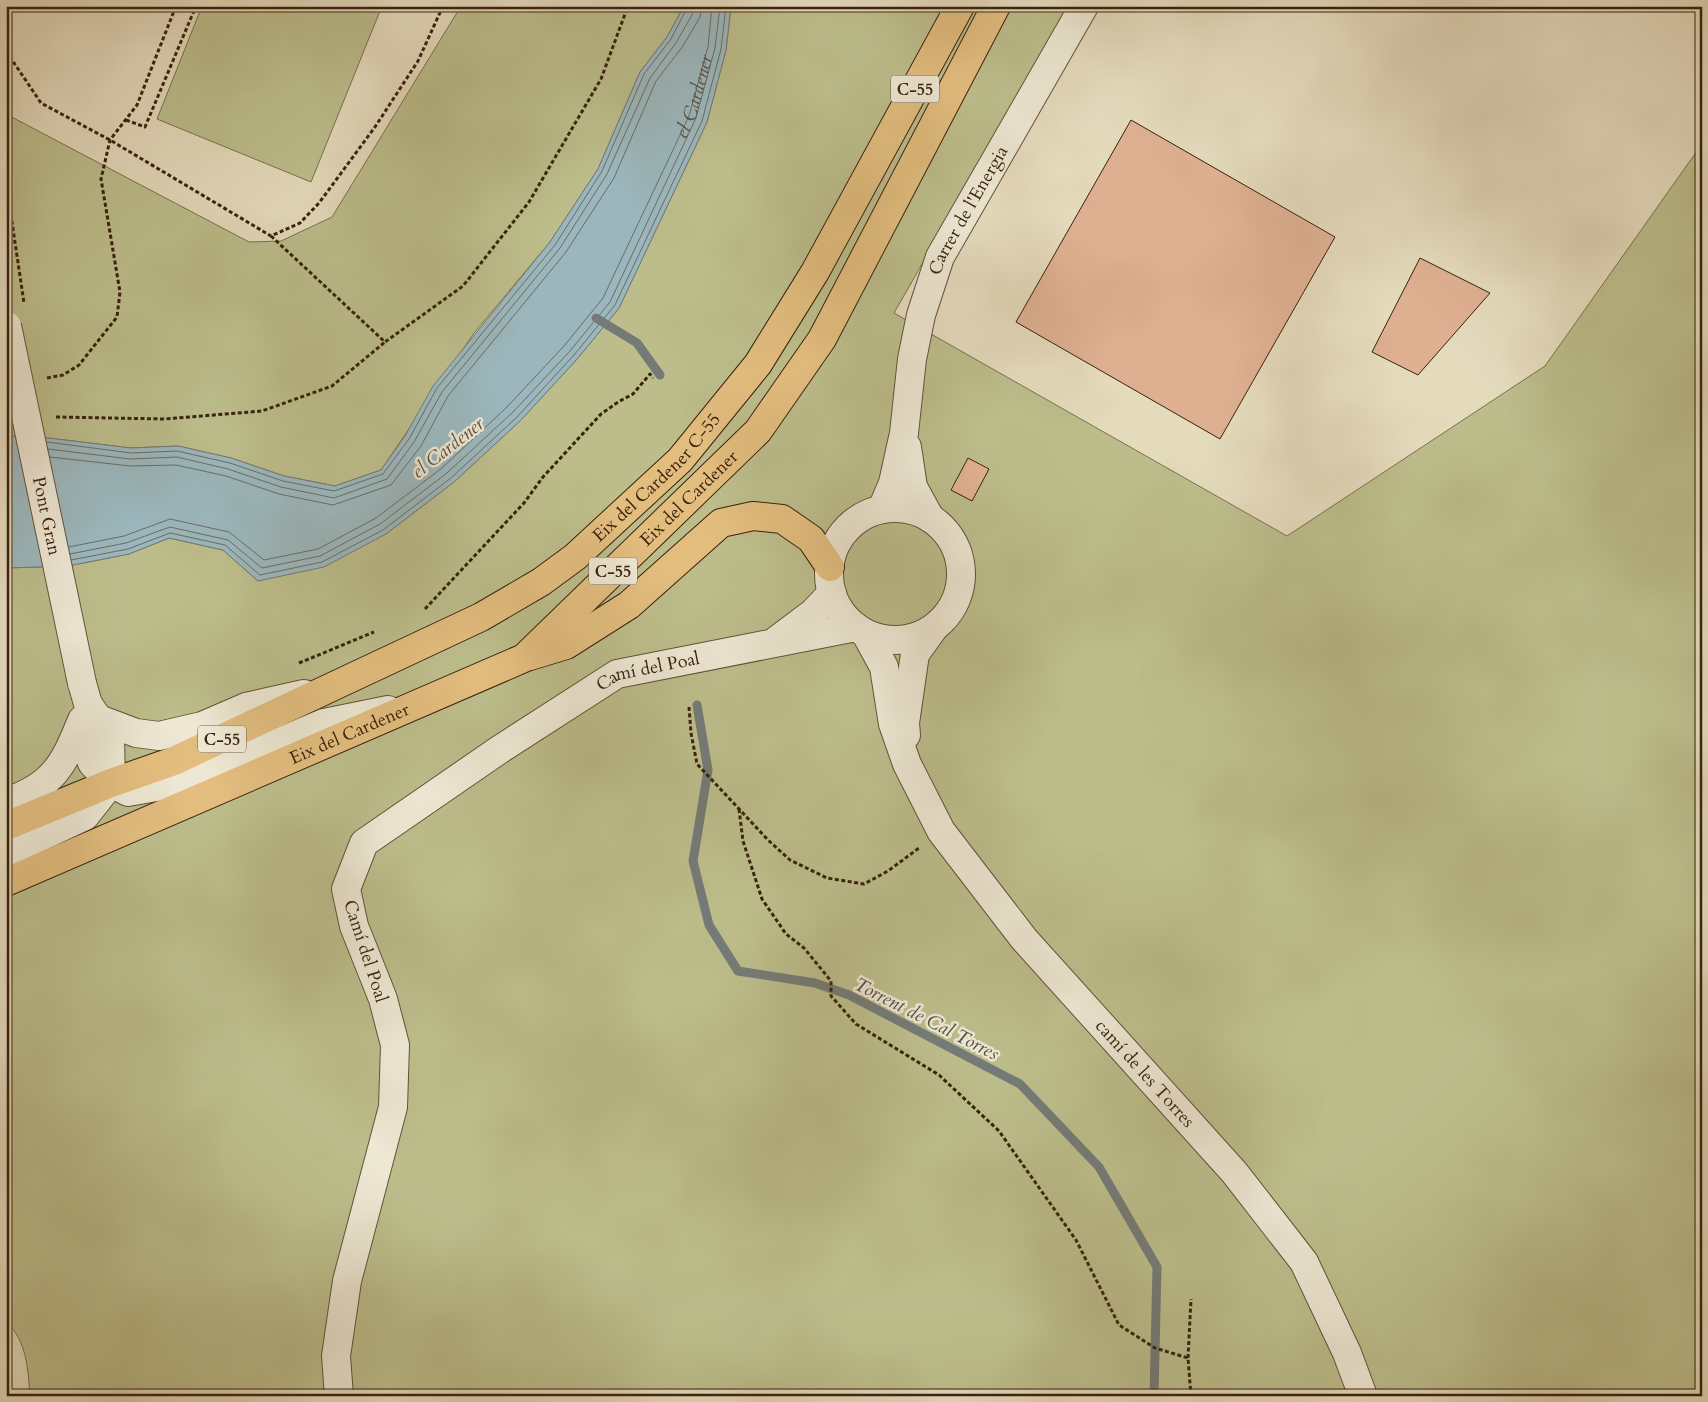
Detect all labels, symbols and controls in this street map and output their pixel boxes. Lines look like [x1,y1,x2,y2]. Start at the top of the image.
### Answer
water label: el Cardener [668,51,719,142]
road number: C-55 [891,76,939,102]
street label: Carrer de l'Energia [923,141,1014,278]
street label: Eix del Cardener C-55 [587,408,725,546]
water label: el Cardener [406,411,490,484]
street label: Eix del Cardener [635,446,743,550]
street label: Pont Gran [26,474,67,558]
road number: C-55 [589,558,637,584]
street label: Camí del Poal [591,646,702,697]
street label: Eix del Cardener [286,697,414,771]
road number: C-55 [198,726,246,752]
street label: Camí del Poal [337,897,394,1006]
water label: Torrent de Cal Torres [850,971,1004,1067]
street label: camí de les Torres [1089,1014,1200,1133]

